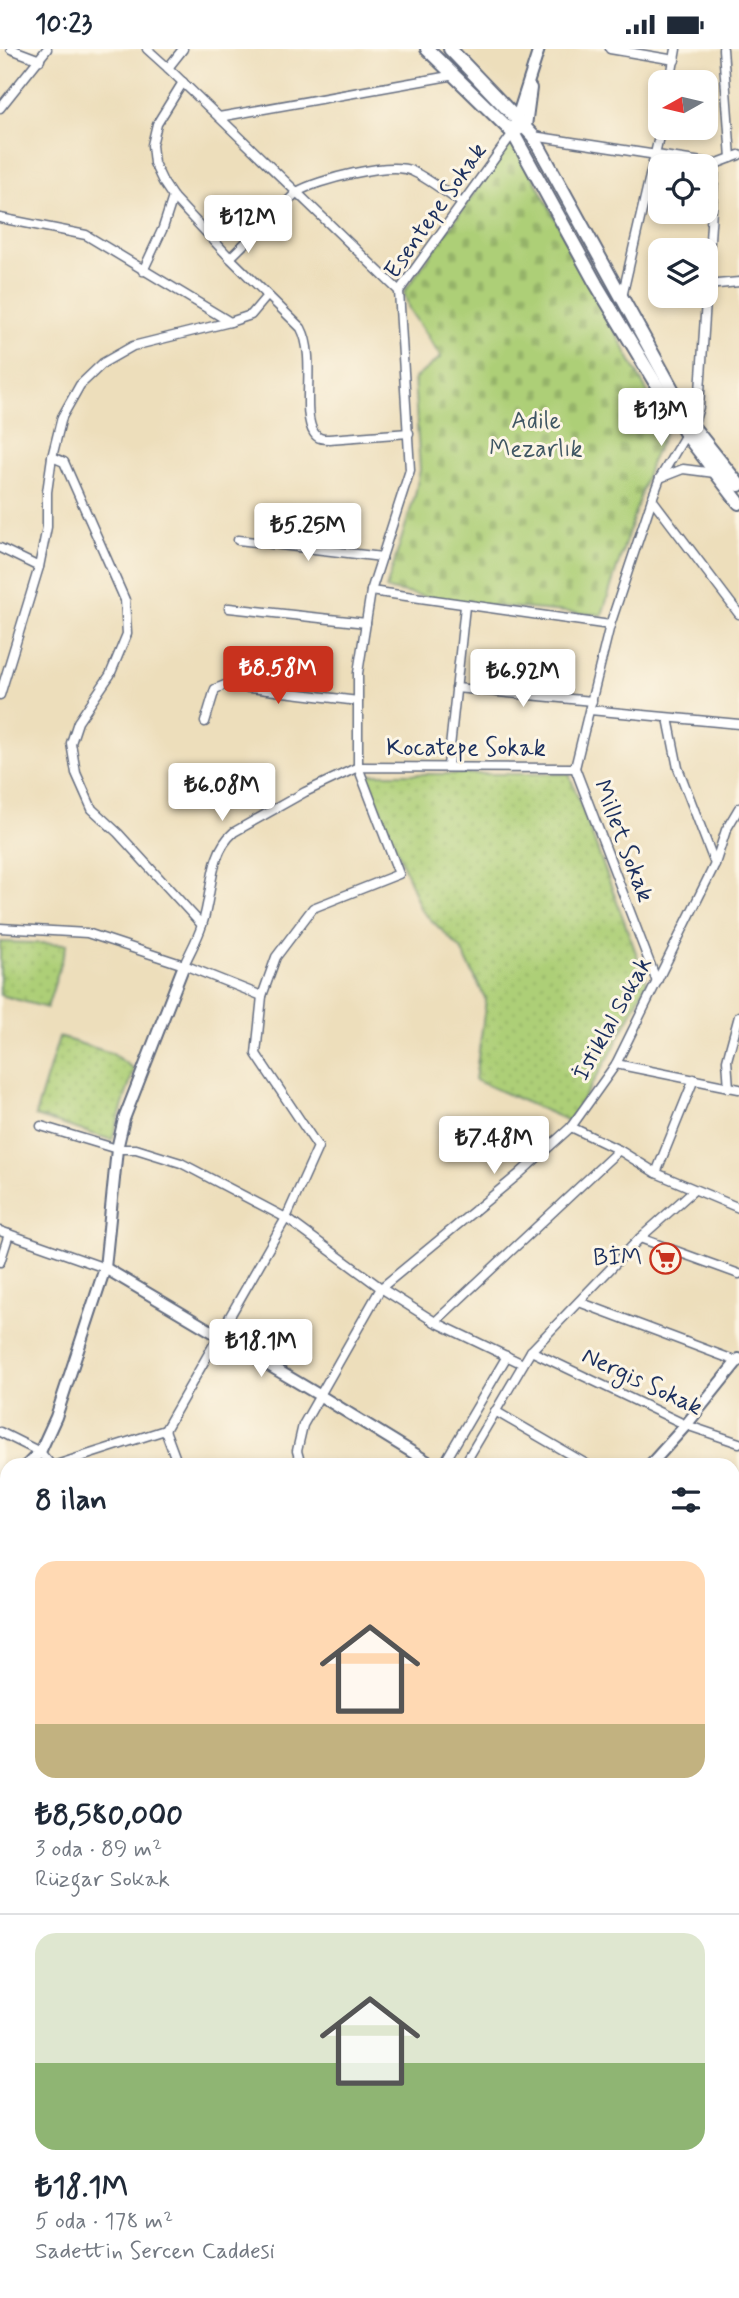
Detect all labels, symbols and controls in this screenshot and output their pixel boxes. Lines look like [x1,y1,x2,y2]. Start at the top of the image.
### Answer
text: 10:23 [35,8,92,42]
north arrow [648,70,718,140]
map controls [648,70,718,308]
street label: Esentepe Sokak [378,137,494,285]
button: locate [648,154,718,224]
pin: ₺12M [207,195,289,255]
text: ₺12M [220,203,276,233]
button: layers [648,238,718,308]
pin: ₺13M [620,389,702,448]
text: ₺13M [634,396,688,426]
park label: Adile Mezarlık [489,406,583,465]
pin: ₺5.25M [251,503,365,563]
text: ₺5.25M [270,511,346,541]
pin: ₺8.58M [221,647,335,706]
pin: ₺6.92M [466,649,580,709]
text: ₺8.58M [239,654,317,684]
text: ₺6.92M [486,657,560,687]
street label: Kocatepe Sokak [386,733,546,764]
pin: ₺6.08M [165,763,279,823]
text: ₺6.08M [184,771,260,801]
street label: Millet Sokak [586,776,660,906]
street label: İstiklal Sokak [566,951,660,1087]
pin: ₺7.48M [437,1117,551,1176]
text: ₺7.48M [455,1124,533,1154]
supermarket icon: BİM [648,1241,682,1275]
place label: BİM [593,1243,642,1274]
pin: ₺18.1M [204,1319,318,1379]
text: ₺18.1M [225,1327,297,1357]
street label: Nergis Sokak [576,1341,707,1425]
text: 8 ilan [35,1481,107,1520]
icon: filters [667,1481,705,1519]
icon: home [307,1606,433,1732]
text: ₺8,580,000 [35,1796,183,1835]
text: 3 oda · 89 m² [35,1835,162,1865]
text: Rüzgar Sokak [35,1865,170,1895]
icon: home [307,1978,433,2104]
text: ₺18.1M [35,2168,128,2207]
text: 5 oda · 178 m² [35,2207,173,2237]
text: Sadettin Sercen Caddesi [35,2237,275,2267]

